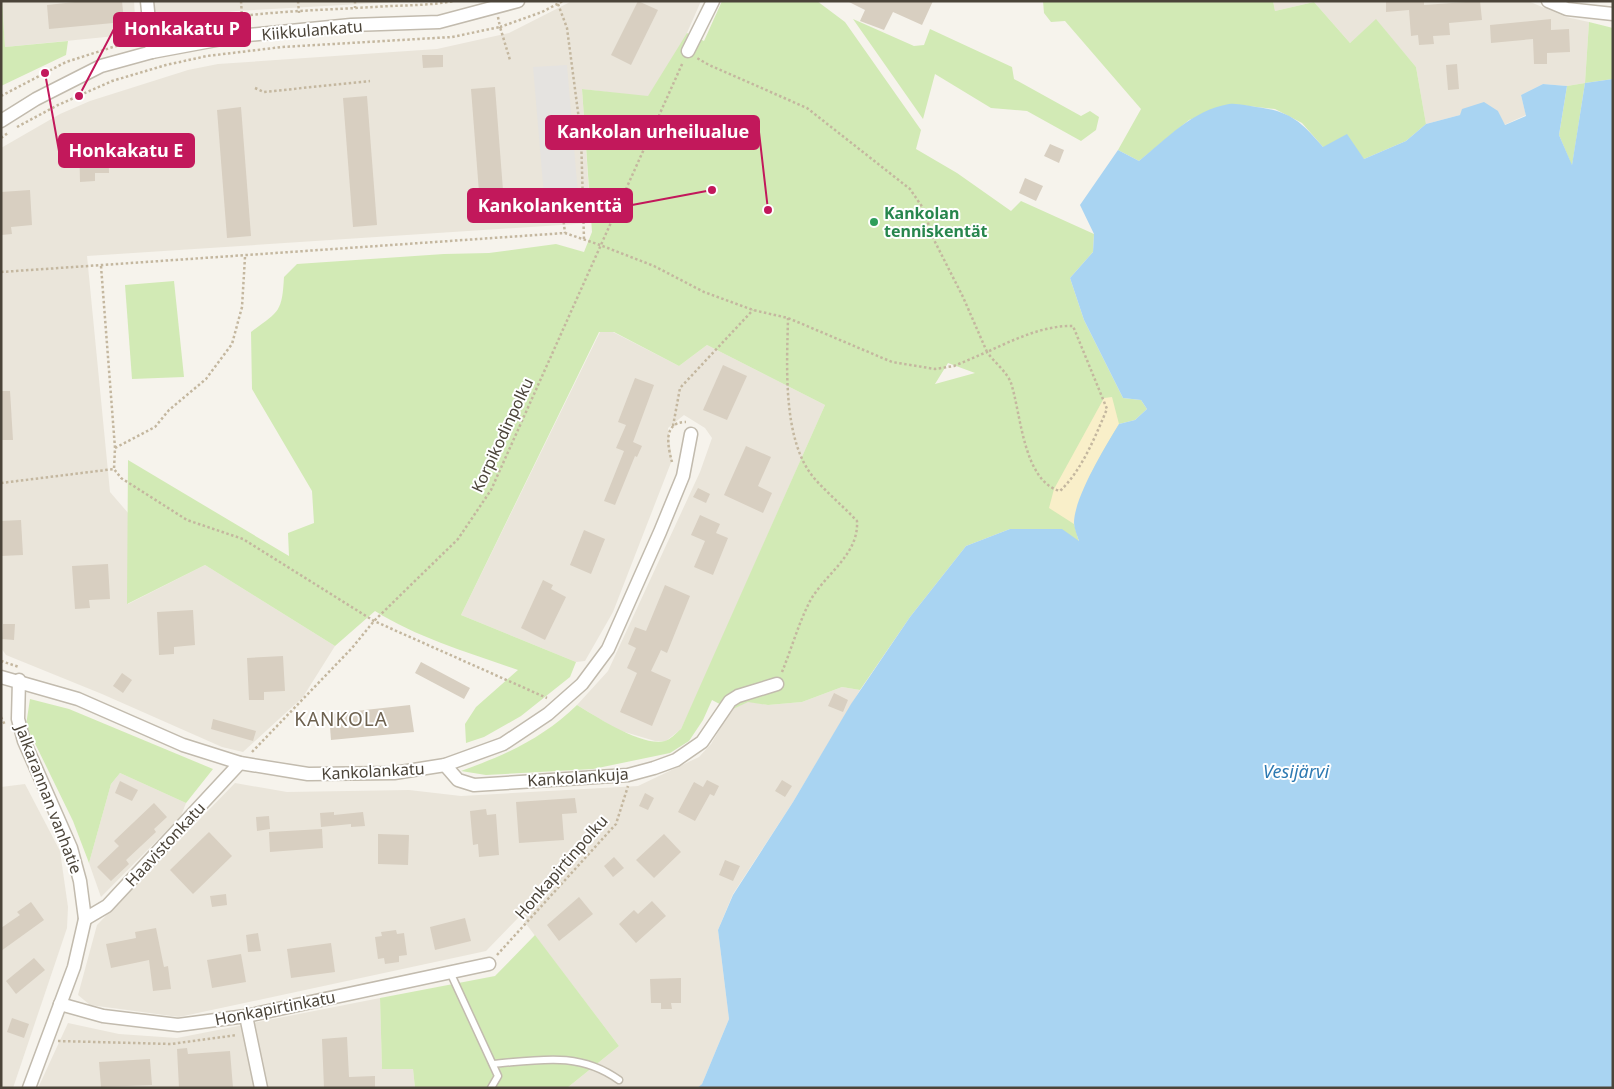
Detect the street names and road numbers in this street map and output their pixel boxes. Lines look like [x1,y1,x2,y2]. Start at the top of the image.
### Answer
street label: Kiikkulankatu [261,15,363,45]
street label: Korpikodinpolku [466,374,538,496]
street label: Jalkarannan vanhatie [10,720,88,877]
street label: Kankolankatu [321,757,425,785]
street label: Kankolankuja [527,762,629,792]
street label: Haavistonkatu [120,797,210,891]
street label: Honkapirtinpolku [510,810,612,924]
street label: Honkapirtinkatu [213,986,337,1030]

